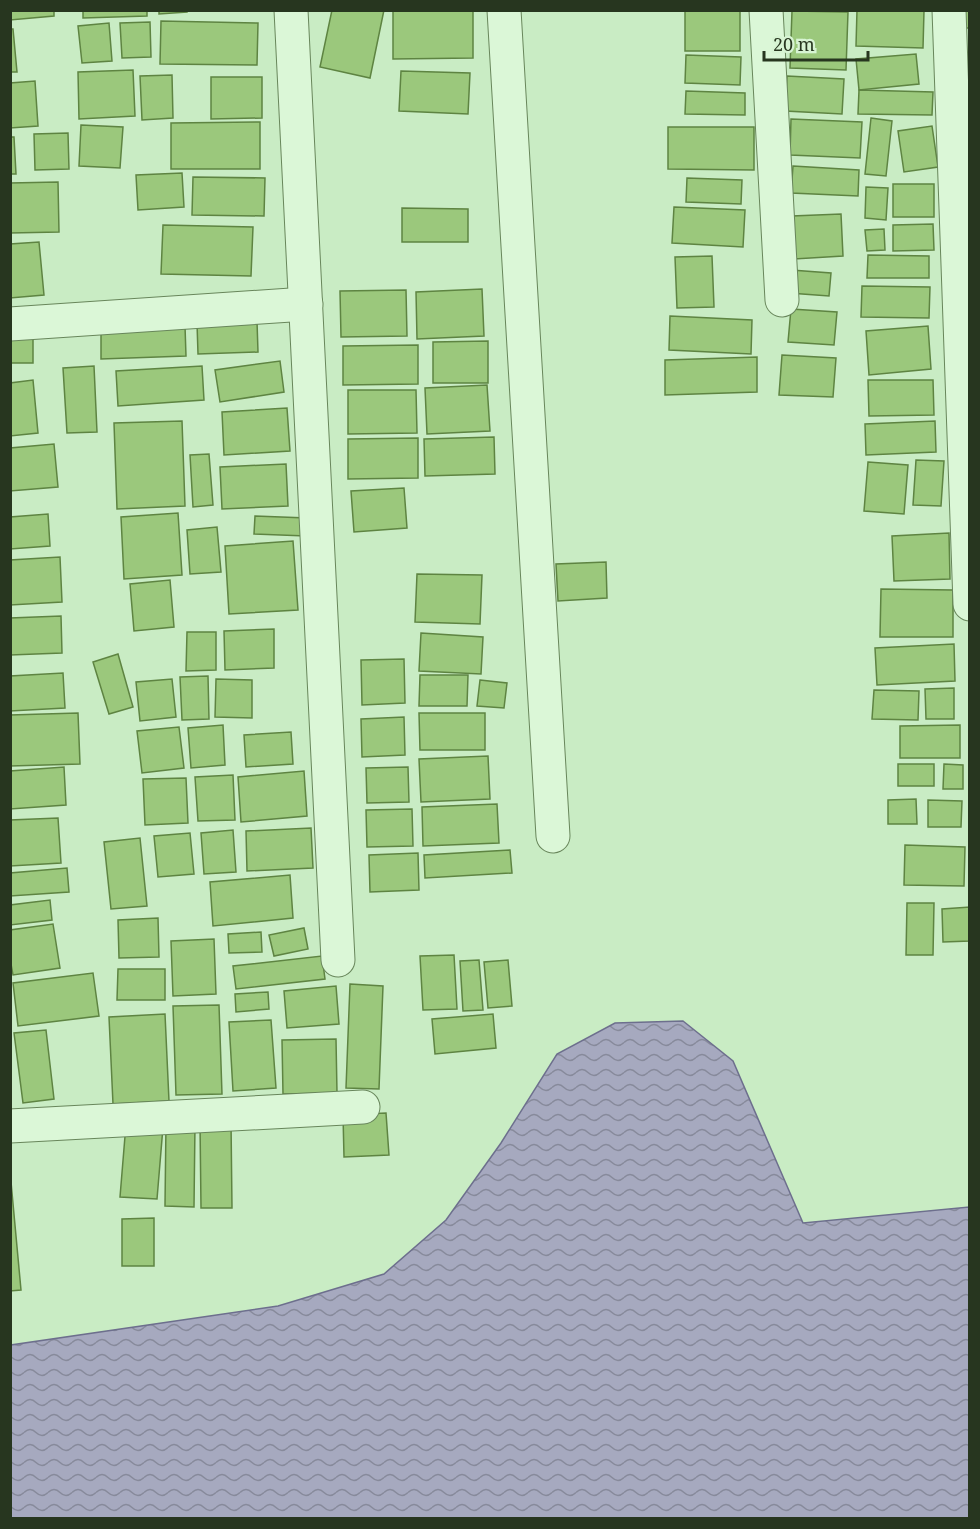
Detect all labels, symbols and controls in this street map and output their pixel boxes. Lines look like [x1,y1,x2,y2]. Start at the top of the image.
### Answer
scale bar [764,24,868,62]
text: 20 m [773,32,815,56]

